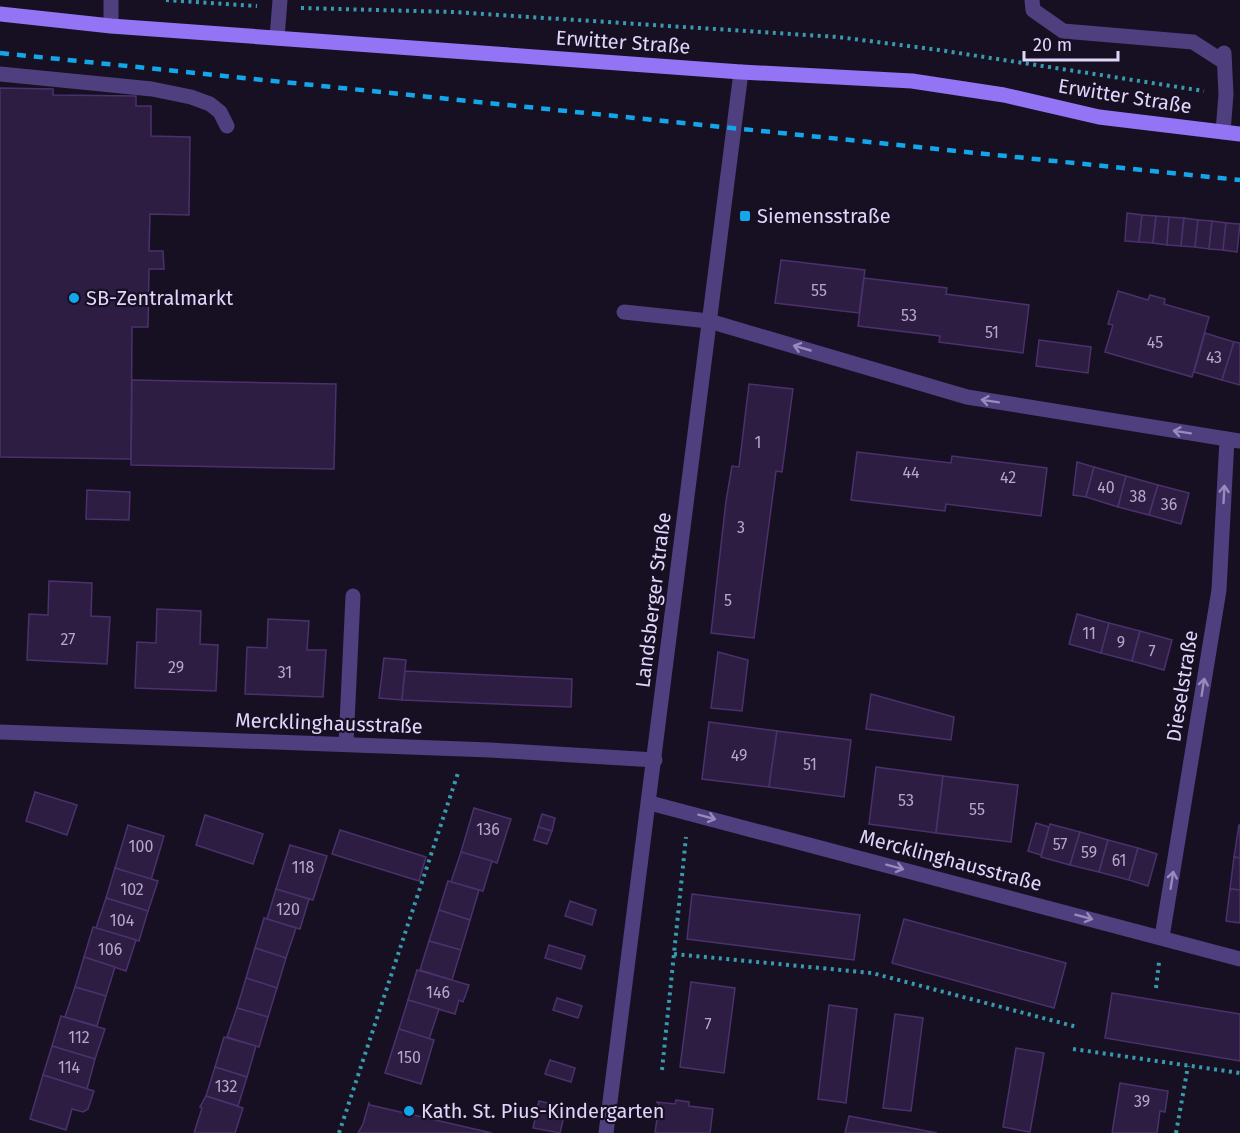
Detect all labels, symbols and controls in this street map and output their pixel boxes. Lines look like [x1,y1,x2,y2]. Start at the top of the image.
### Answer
scale bar [1024,24,1118,62]
street label: Erwitter Straße [555,25,691,59]
text: 20 m [1033,34,1072,56]
street label: Erwitter Straße [1056,74,1194,118]
place label: Siemensstraße [757,204,891,228]
marker: Siemensstraße [738,209,752,223]
house number: 55 [811,281,827,300]
place label: SB-Zentralmarkt [86,286,234,310]
marker: SB-Zentralmarkt [67,291,81,305]
house number: 53 [901,306,917,325]
house number: 51 [985,323,999,342]
house number: 45 [1147,333,1163,352]
one-way arrow [793,342,812,353]
house number: 43 [1206,348,1222,367]
one-way arrow [980,395,1000,406]
one-way arrow [1173,426,1193,437]
house number: 1 [755,433,761,452]
house number: 44 [902,463,920,482]
house number: 42 [1000,468,1016,487]
house number: 40 [1097,478,1115,497]
one-way arrow [1219,484,1230,504]
house number: 38 [1130,487,1147,506]
house number: 36 [1161,495,1177,514]
street label: Landsberger Straße [630,511,676,689]
house number: 3 [737,518,745,537]
house number: 5 [724,591,732,610]
house number: 11 [1082,624,1096,643]
street label: Dieselstraße [1161,628,1203,744]
house number: 27 [61,630,75,649]
house number: 9 [1117,633,1125,652]
house number: 7 [1148,642,1156,661]
house number: 29 [168,658,184,677]
house number: 31 [278,663,292,682]
one-way arrow [1198,678,1209,698]
street label: Mercklinghausstraße [235,708,423,738]
house number: 49 [731,746,747,765]
house number: 51 [803,755,817,774]
house number: 53 [898,791,914,810]
house number: 55 [969,800,985,819]
one-way arrow [697,812,716,824]
house number: 136 [476,820,500,839]
street label: Mercklinghausstraße [857,824,1045,896]
house number: 57 [1053,835,1067,854]
house number: 100 [129,837,153,856]
house number: 59 [1081,843,1097,862]
house number: 61 [1112,851,1126,870]
house number: 118 [292,858,314,877]
one-way arrow [885,862,904,873]
one-way arrow [1167,870,1178,890]
house number: 102 [120,880,144,899]
house number: 120 [276,900,300,919]
house number: 104 [110,911,135,930]
one-way arrow [1074,911,1093,923]
house number: 106 [98,940,122,959]
house number: 146 [426,983,450,1002]
house number: 7 [704,1015,712,1034]
house number: 112 [68,1028,90,1047]
house number: 150 [397,1048,421,1067]
house number: 114 [58,1058,81,1077]
house number: 132 [215,1077,237,1096]
house number: 39 [1134,1092,1150,1111]
place label: Kath. St. Pius-Kindergarten [421,1099,665,1123]
marker: Kath. St. Pius-Kindergarten [402,1104,416,1118]

